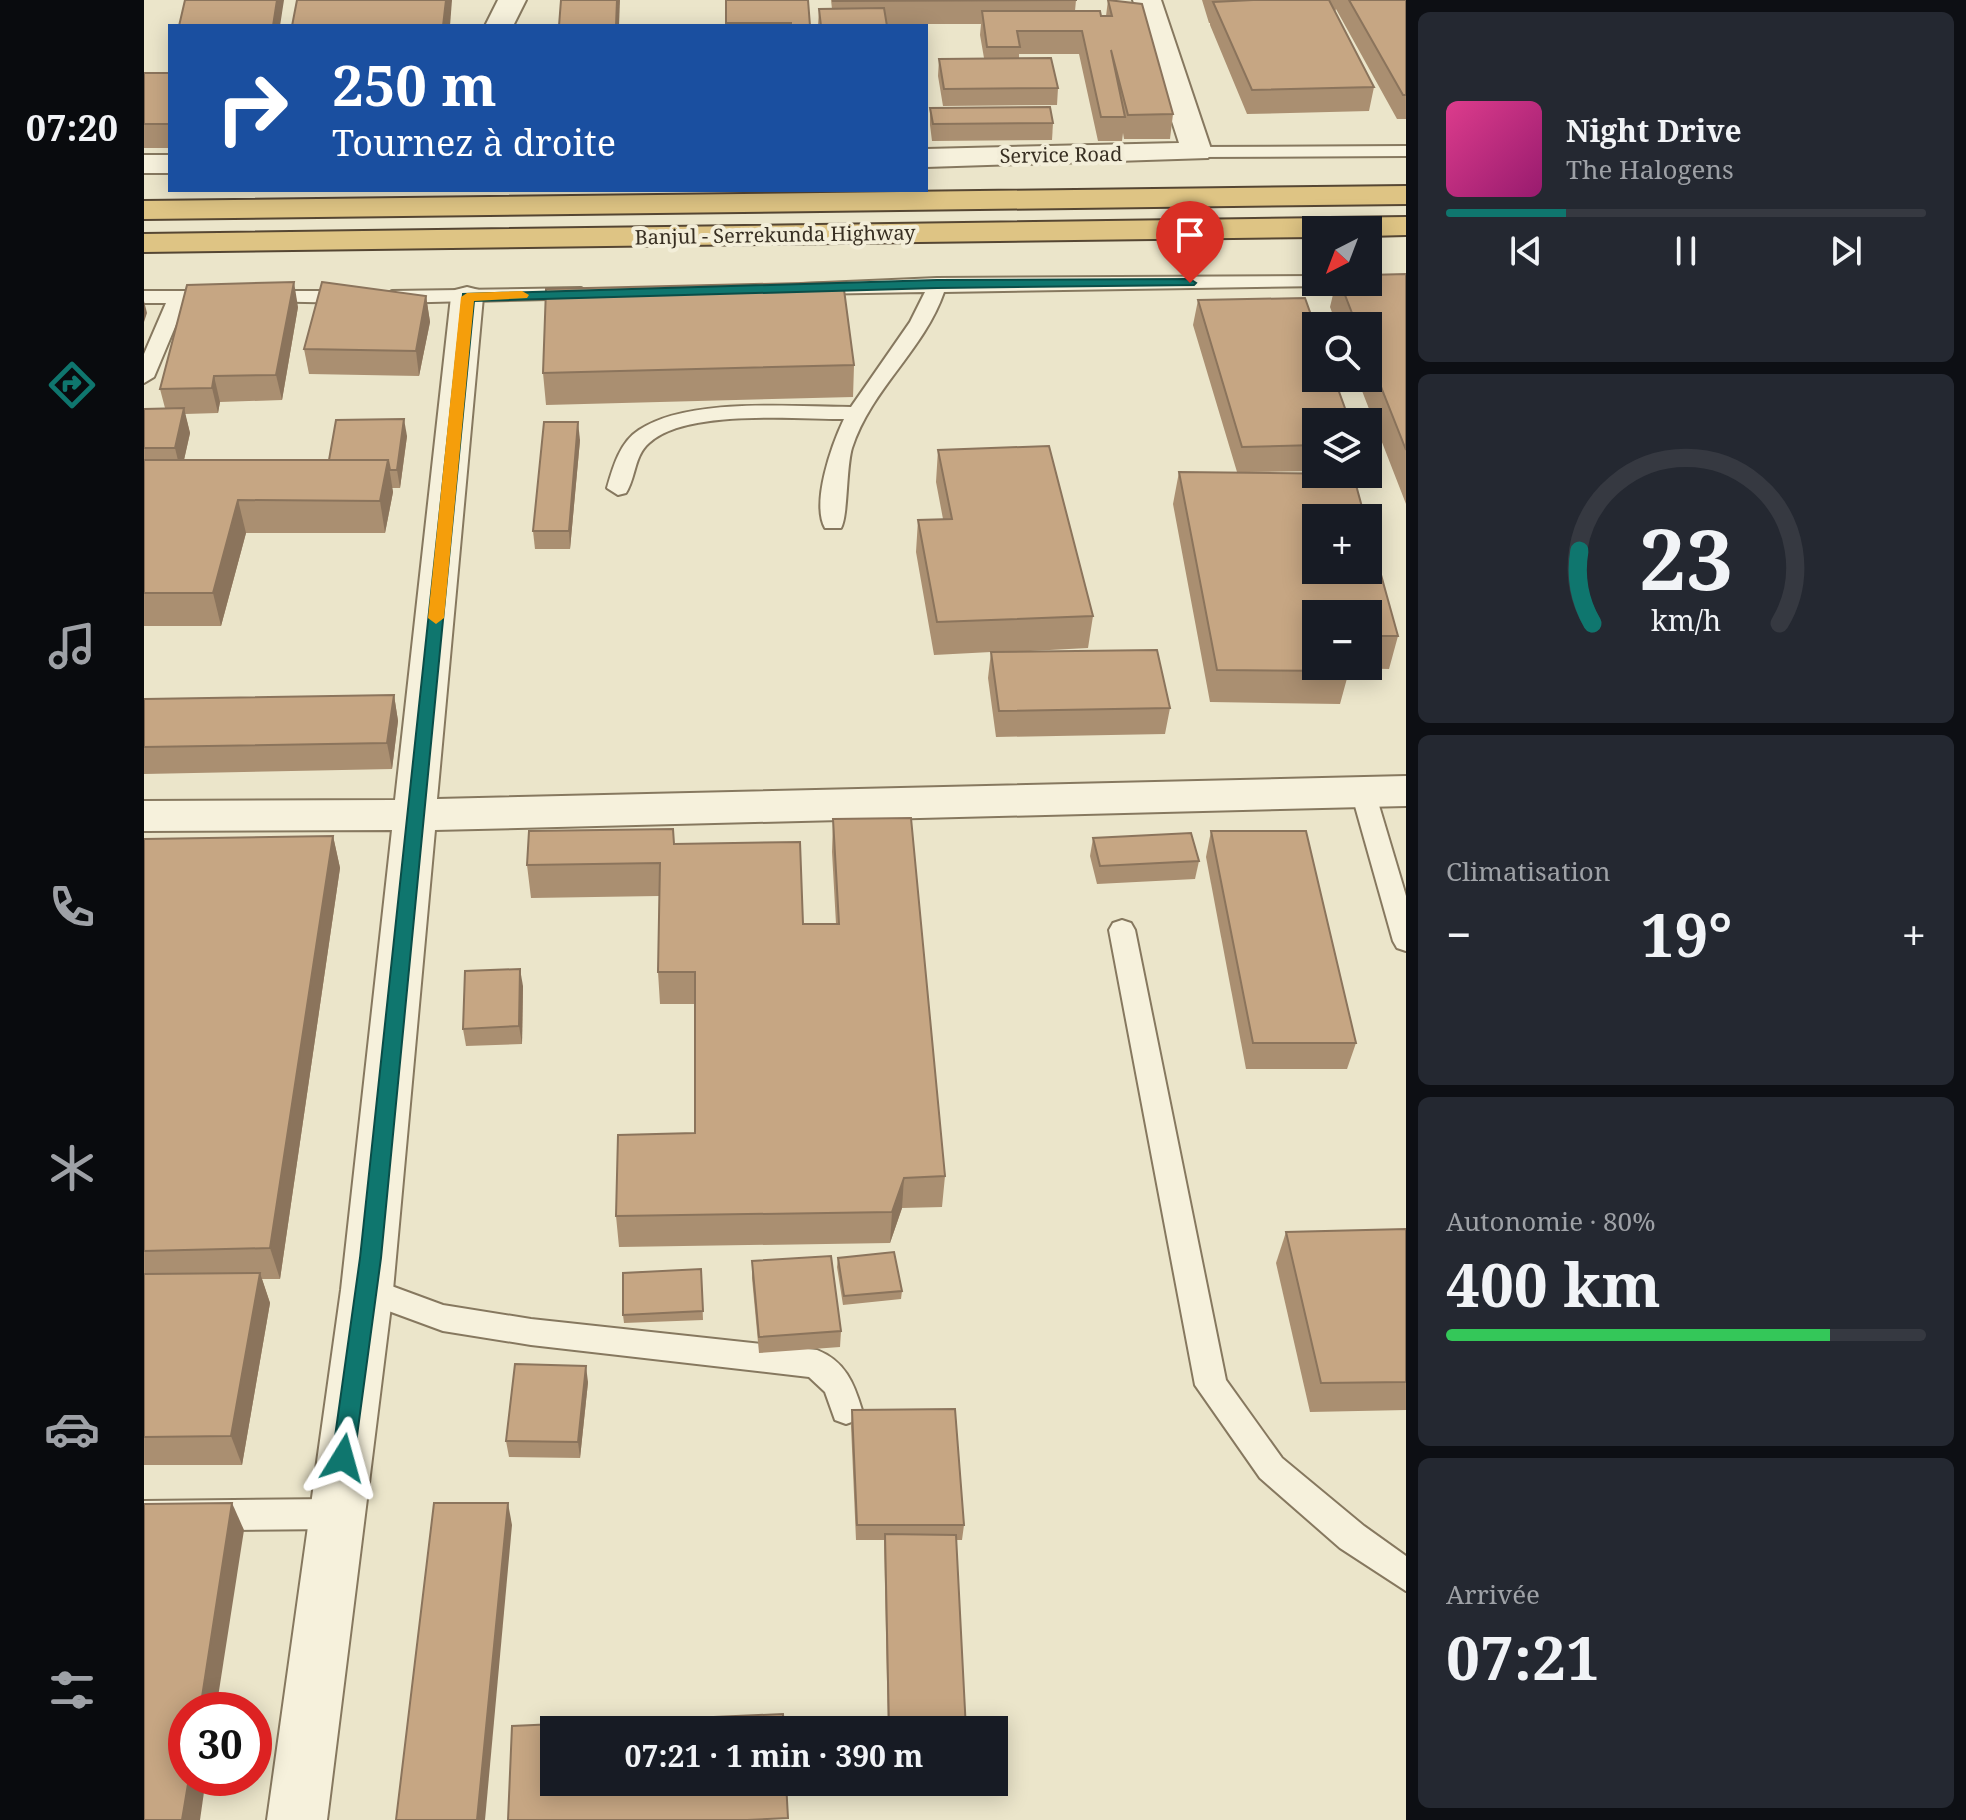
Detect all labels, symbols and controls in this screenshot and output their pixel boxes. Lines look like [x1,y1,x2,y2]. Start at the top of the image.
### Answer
text: 250 m [332,46,497,122]
icon: right [200,56,304,160]
text: 07:20 [26,103,118,152]
text: Night Drive [1566,110,1742,151]
text: Tournez à droite [332,118,616,167]
street label: Service Road [999,140,1123,169]
text: The Halogens [1566,151,1734,187]
pin [1156,201,1224,283]
icon: arrive [1168,213,1212,257]
north arrow [1302,216,1382,296]
map controls [1302,216,1382,680]
street label: Banjul - Serrekunda Highway [634,219,916,250]
icon: previous [1504,229,1548,273]
icon: pause [1664,229,1708,273]
icon: next [1824,229,1868,273]
button: search [1302,312,1382,392]
icon: directions [44,357,100,413]
button: layers [1302,408,1382,488]
text: 23 [1639,501,1733,614]
button: + [1302,504,1382,584]
button: − [1302,600,1382,680]
text: km/h [1651,601,1721,640]
icon: music [44,618,100,674]
text: Climatisation [1446,853,1611,889]
icon: phone [44,879,100,935]
text: 19° [1641,893,1732,975]
text: − [1446,904,1471,964]
text: + [1901,904,1926,964]
icon: climate [44,1140,100,1196]
text: Autonomie · 80% [1446,1203,1655,1239]
text: 400 km [1446,1243,1661,1325]
icon: car [44,1401,100,1457]
position arrow [301,1416,385,1500]
text: Arrivée [1446,1576,1540,1612]
text: 07:21 [1446,1616,1600,1698]
icon: filters [44,1662,100,1718]
speed limit sign: 30 [168,1692,272,1796]
text: 07:21 · 1 min · 390 m [625,1735,923,1776]

